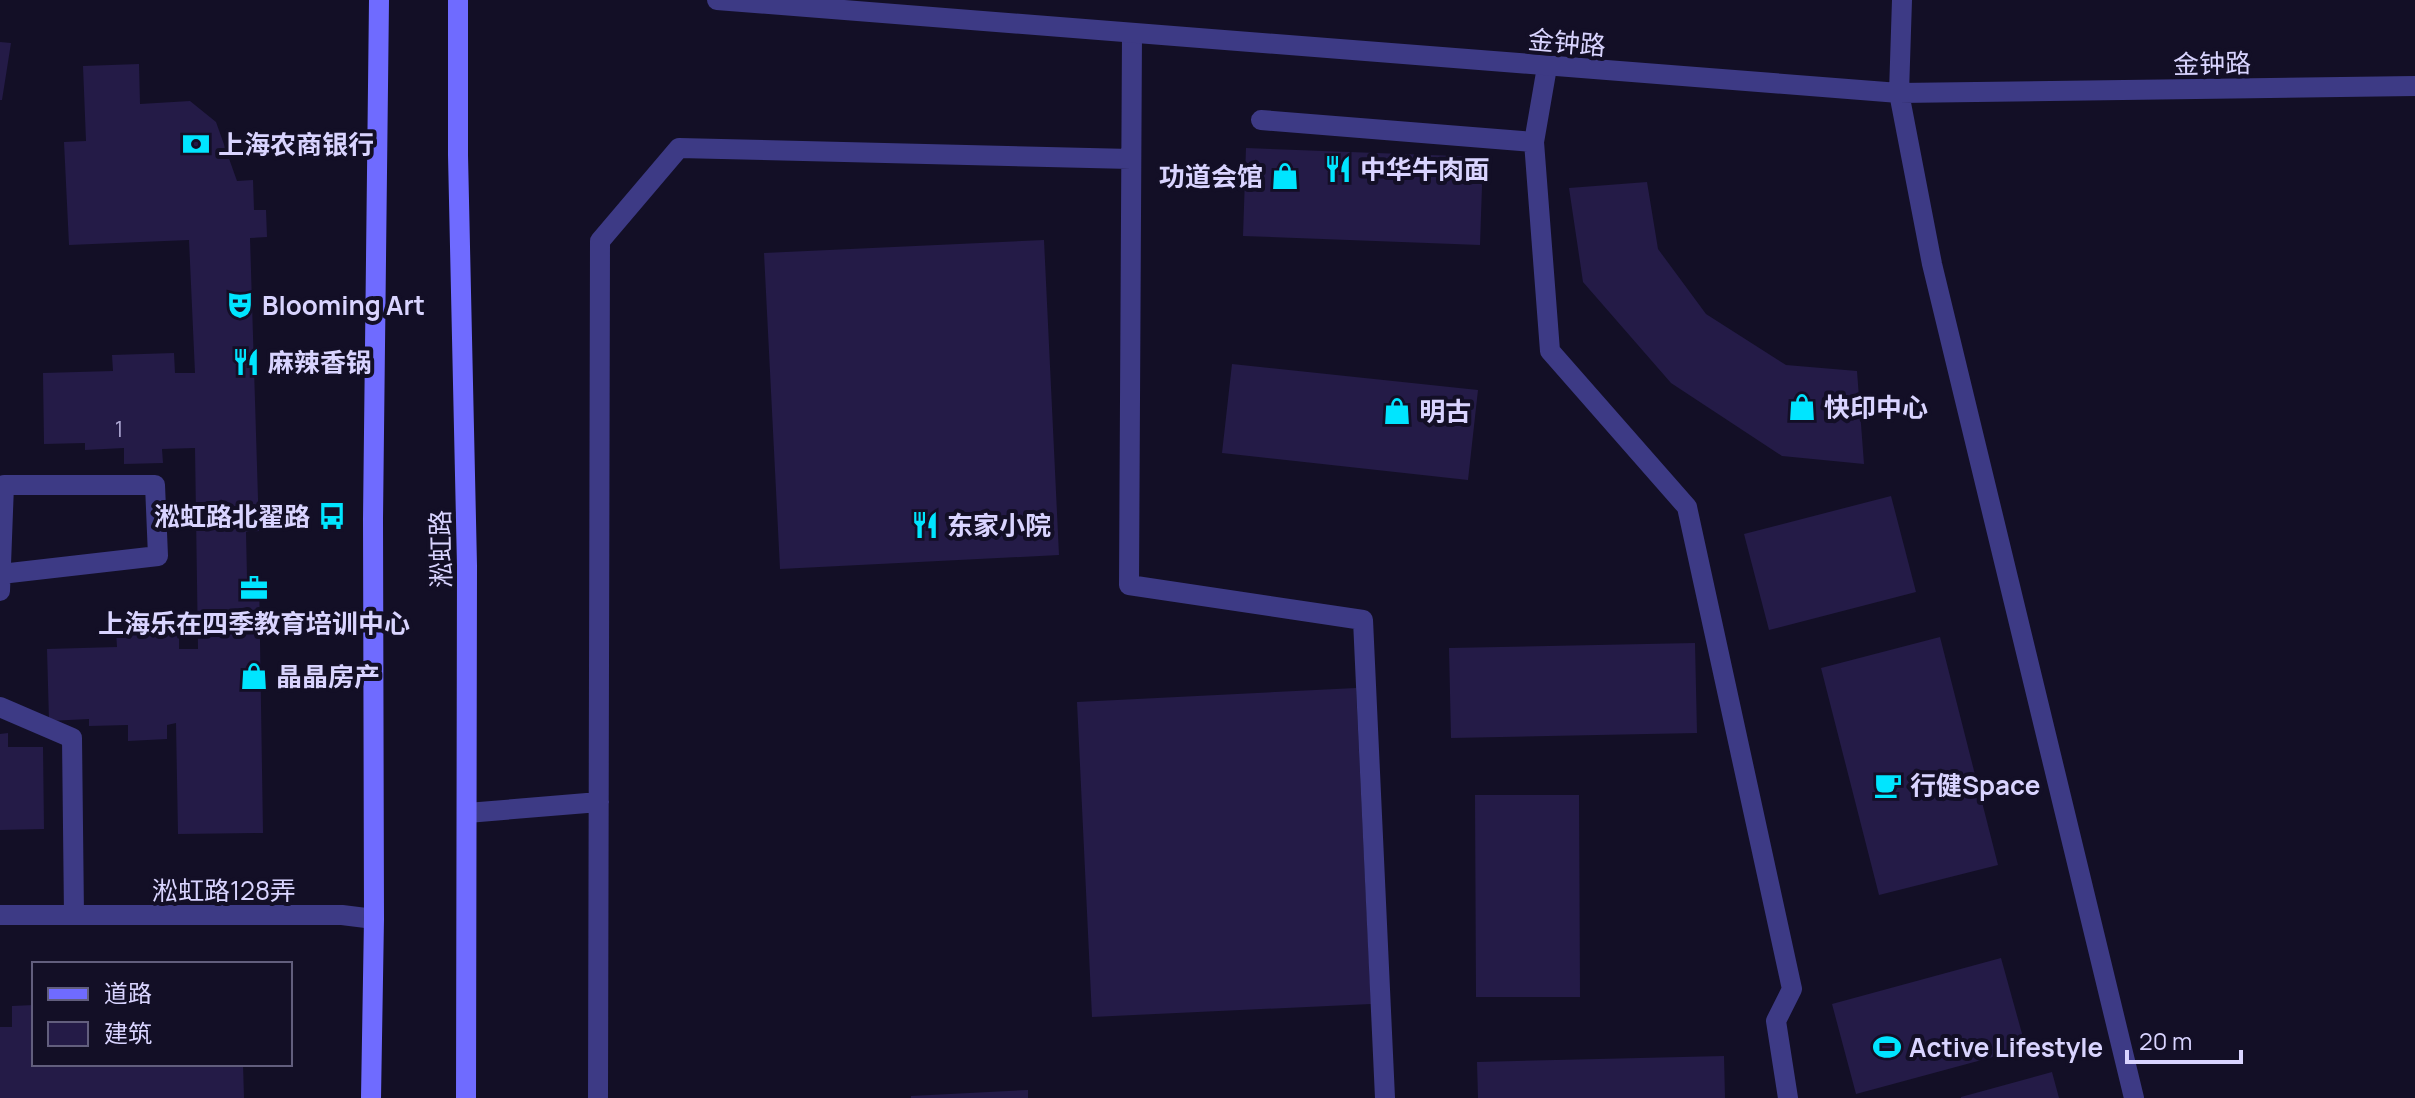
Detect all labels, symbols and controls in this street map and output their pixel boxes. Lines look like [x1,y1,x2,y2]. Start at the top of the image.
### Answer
street label: 金钟路 [1527,21,1607,63]
street label: 金钟路 [2173,44,2251,82]
place label: 上海农商银行 [218,126,374,162]
bank icon: 上海农商银行 [181,129,211,159]
place label: 中华牛肉面 [1360,151,1490,187]
restaurant icon: 中华牛肉面 [1323,154,1353,184]
place label: 功道会馆 [1159,158,1263,194]
shop icon: 功道会馆 [1270,161,1300,191]
place label: Blooming Art [262,287,425,323]
theatre icon: Blooming Art [225,290,255,320]
place label: 麻辣香锅 [268,344,372,380]
restaurant icon: 麻辣香锅 [231,347,261,377]
place label: 快印中心 [1824,389,1928,425]
shop icon: 快印中心 [1787,392,1817,422]
place label: 明古 [1419,393,1471,429]
shop icon: 明古 [1382,396,1412,426]
house number: 1 [115,414,123,444]
place label: 淞虹路北翟路 [154,498,310,534]
bus stop icon: 淞虹路北翟路 [317,501,347,531]
place label: 东家小院 [947,507,1051,543]
street label: 淞虹路 [421,510,459,588]
restaurant icon: 东家小院 [910,510,940,540]
office icon: 上海乐在四季教育培训中心 [239,573,269,603]
place label: 上海乐在四季教育培训中心 [98,605,410,641]
place label: 晶晶房产 [276,658,380,694]
shop icon: 晶晶房产 [239,661,269,691]
place label: 行健Space [1910,767,2040,803]
cafe icon: 行健Space [1873,770,1903,800]
street label: 淞虹路128弄 [152,872,296,908]
legend [32,962,292,1066]
text: 道路 [104,976,152,1009]
scale bar [2127,1014,2241,1064]
text: 建筑 [104,1016,152,1049]
text: 20 m [2139,1024,2192,1057]
place label: Active Lifestyle [1909,1029,2103,1065]
sports icon: Active Lifestyle [1872,1032,1902,1062]

